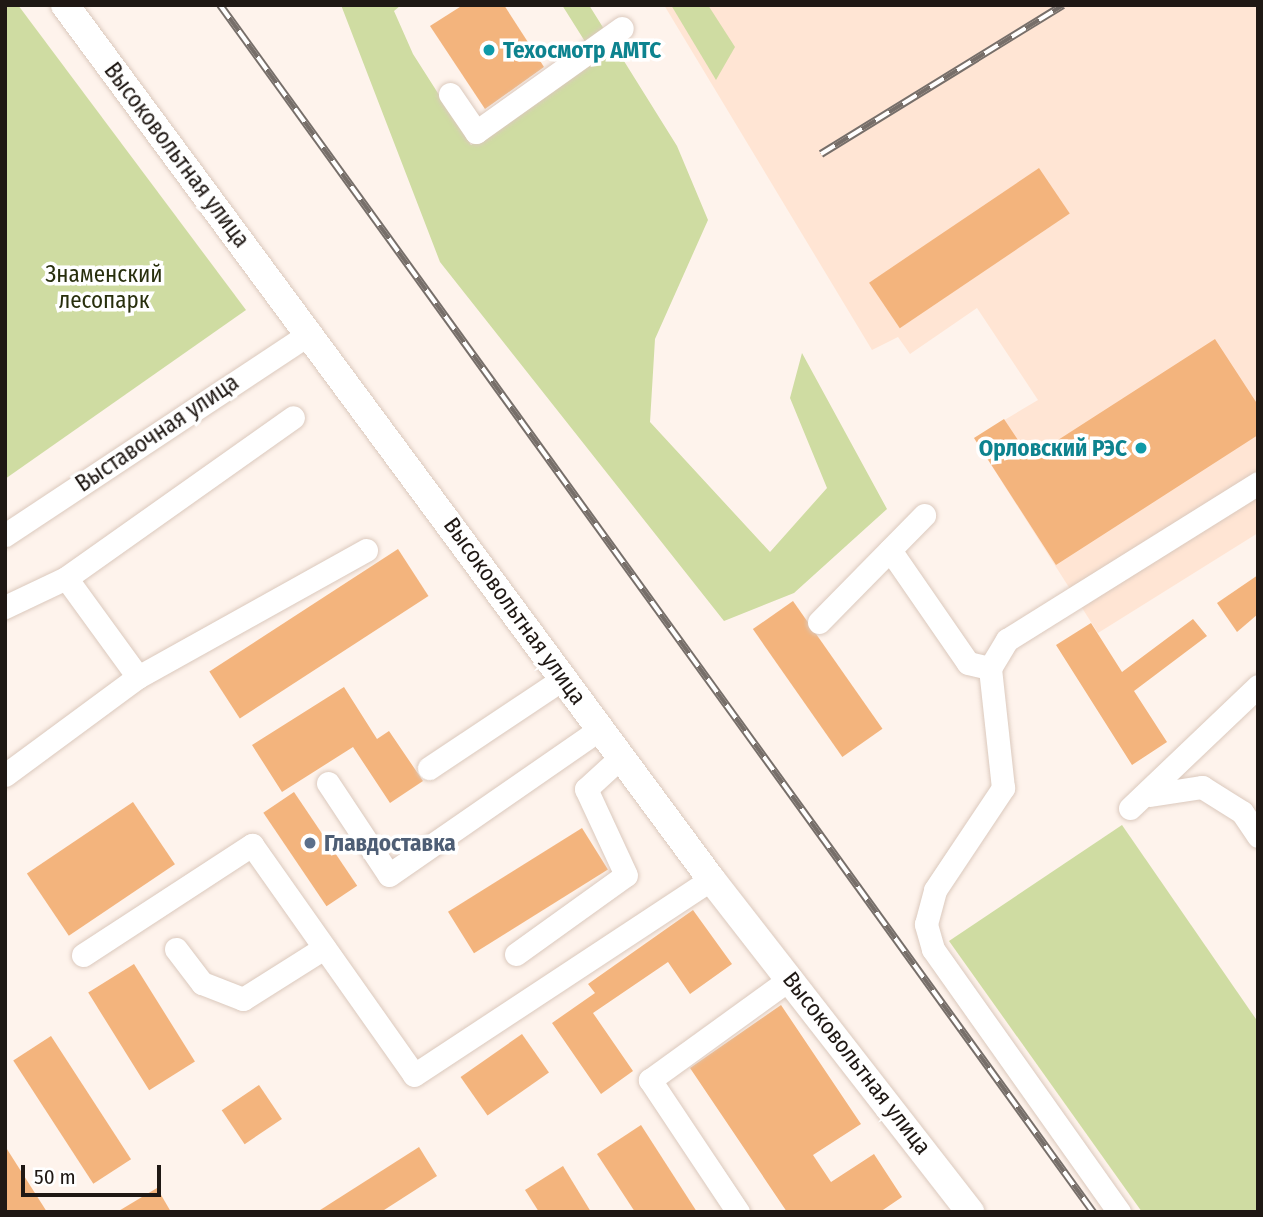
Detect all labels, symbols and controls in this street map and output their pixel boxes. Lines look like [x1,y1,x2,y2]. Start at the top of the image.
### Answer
place label: Техосмотр АМТС [503,36,661,64]
marker: Техосмотр АМТС [481,42,497,58]
street label: Высоковольтная улица [98,57,256,253]
park label: Знаменский лесопарк [45,260,163,314]
street label: Выставочная улица [70,368,244,498]
place label: Орловский РЭС [979,434,1127,462]
marker: Орловский РЭС [1133,440,1149,456]
street label: Высоковольтная улица [438,512,592,710]
place label: Главдоставка [324,829,456,857]
marker: Главдоставка [302,835,318,851]
street label: Высоковольтная улица [777,966,937,1160]
scale bar [24,1150,164,1194]
text: 50 m [34,1164,76,1190]

